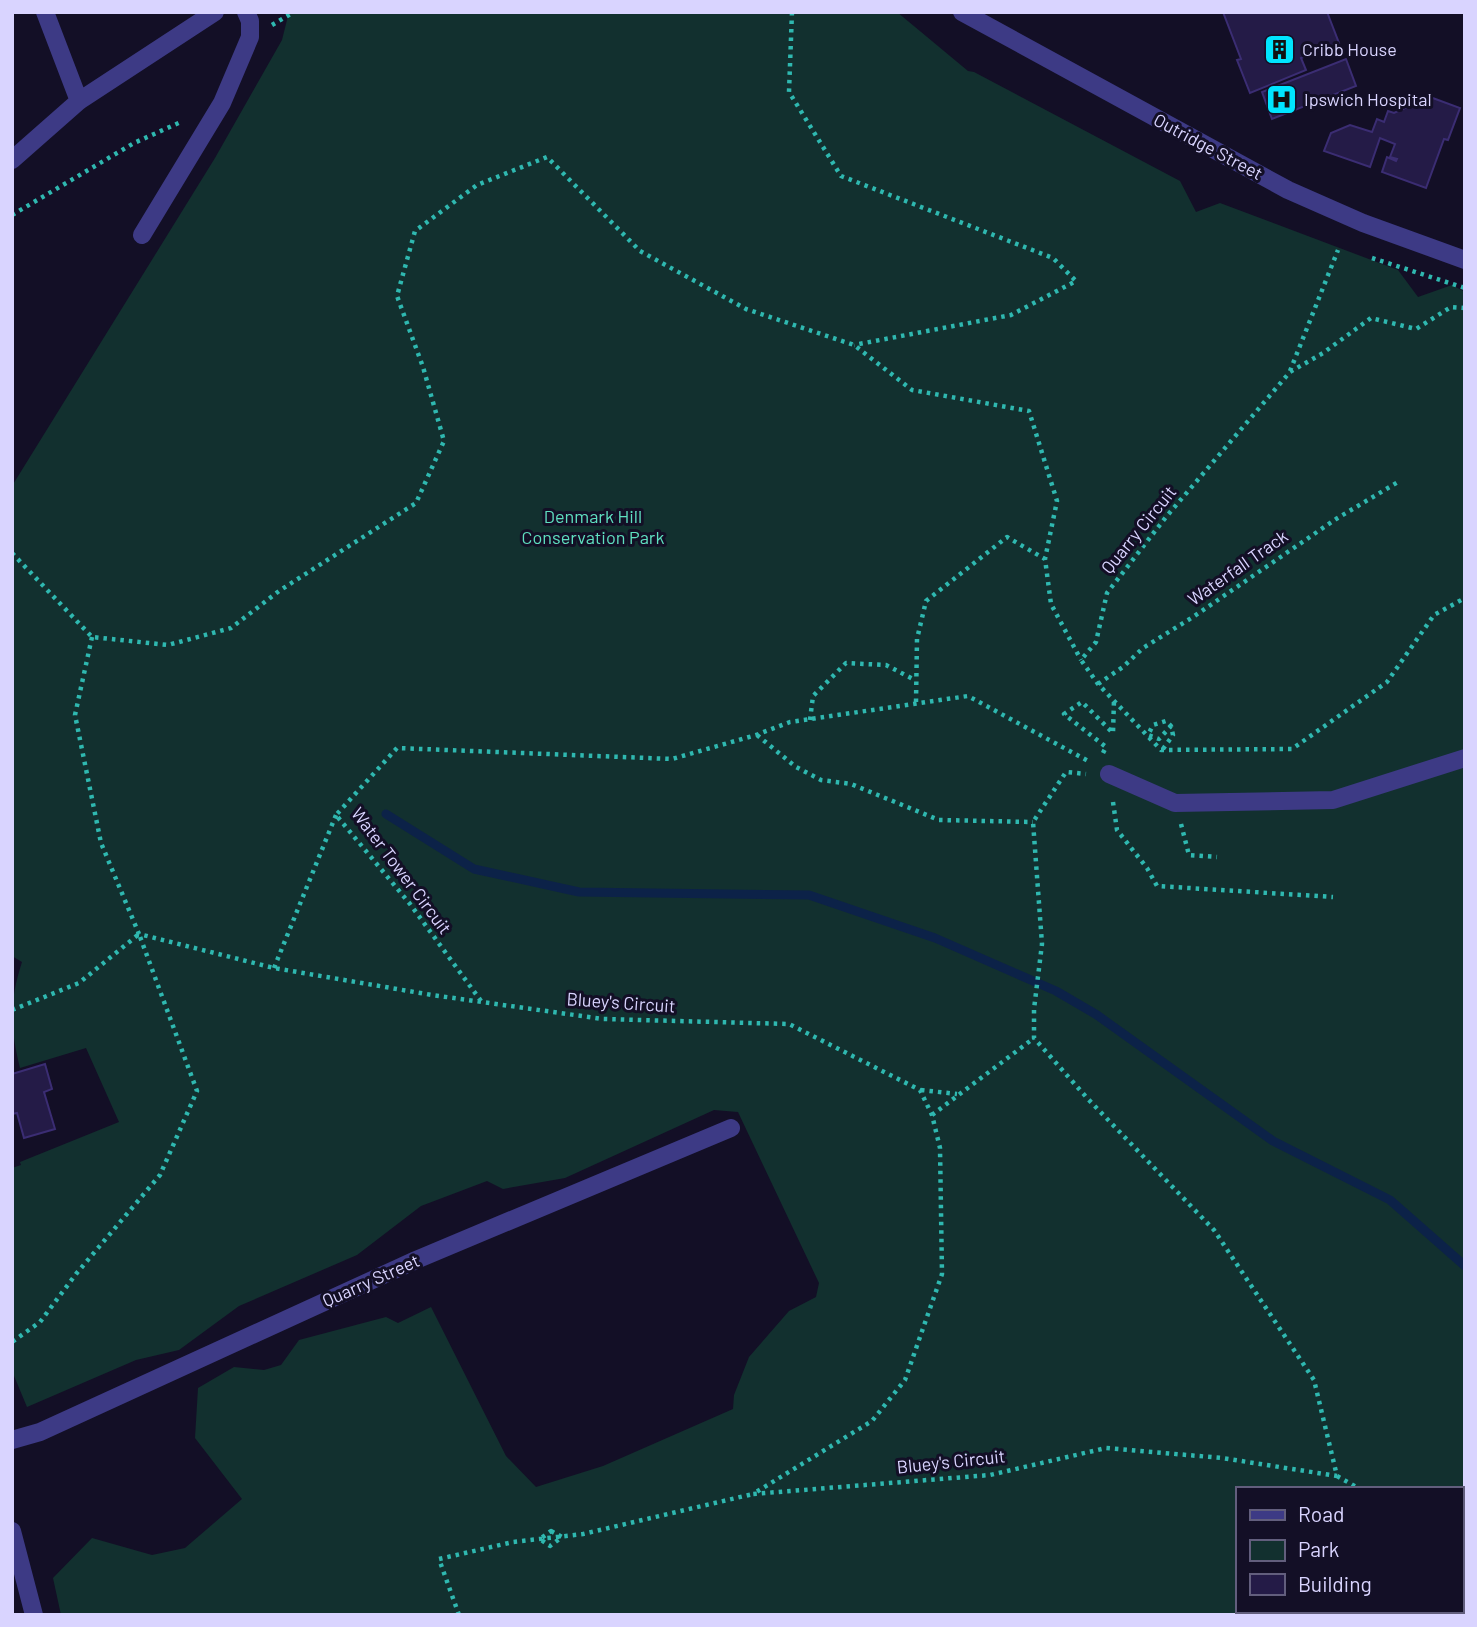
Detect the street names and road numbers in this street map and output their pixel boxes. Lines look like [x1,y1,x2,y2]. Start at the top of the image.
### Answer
street label: Outridge Street [1150,108,1267,184]
street label: Quarry Circuit [1096,481,1180,578]
street label: Waterfall Track [1183,525,1292,610]
street label: Water Tower Circuit [347,803,457,938]
street label: Bluey's Circuit [566,987,676,1017]
street label: Quarry Street [319,1249,423,1311]
street label: Bluey's Circuit [896,1444,1006,1478]

